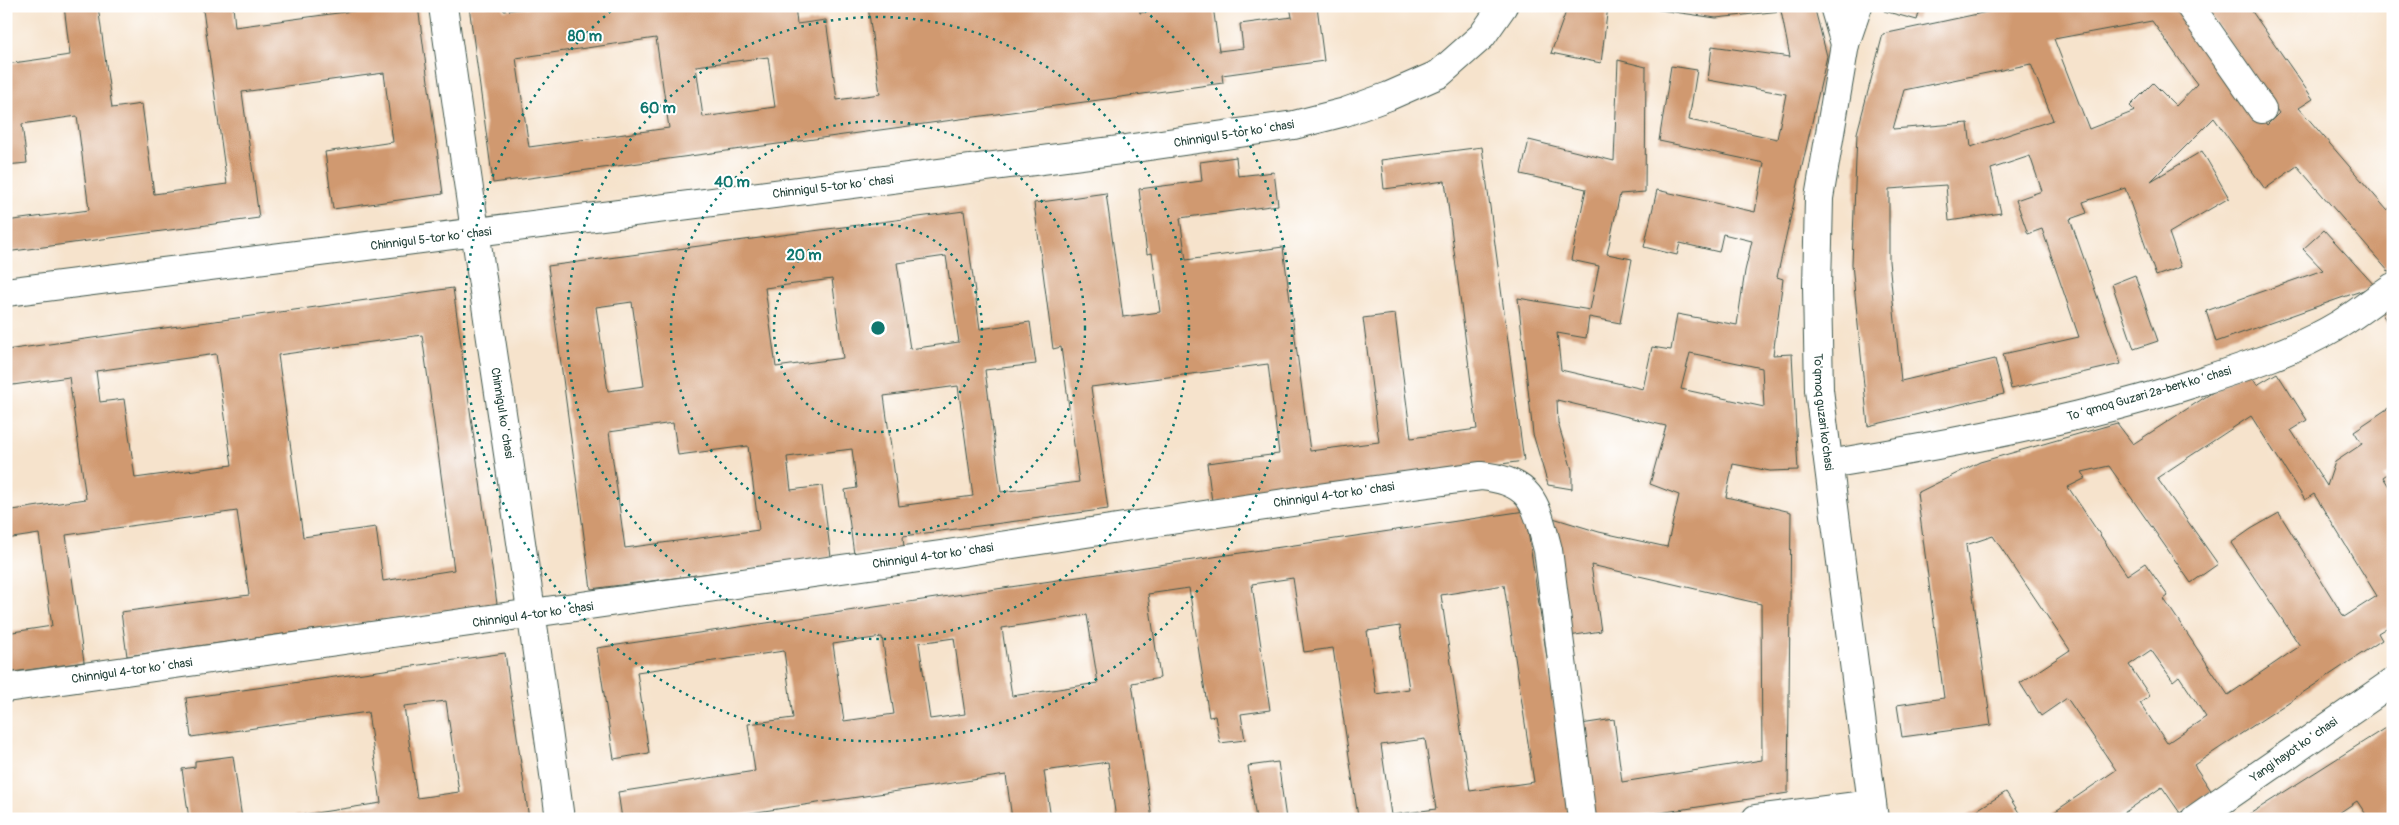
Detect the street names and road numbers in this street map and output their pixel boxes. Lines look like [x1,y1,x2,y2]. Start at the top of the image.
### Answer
street label: Chinnigul 5-tor koʻchasi [1173,117,1295,151]
street label: Chinnigul 5-tor koʻchasi [772,172,894,202]
street label: Chinnigul 5-tor koʻchasi [370,224,492,254]
street label: To'qmoq guzari ko'chasi [1811,353,1837,471]
street label: Toʻqmoq Guzari 2a-berk koʻchasi [2065,363,2233,425]
street label: Chinnigul koʻchasi [487,366,517,460]
street label: Chinnigul 4-tor koʻchasi [1272,479,1396,511]
street label: Chinnigul 4-tor koʻchasi [871,540,995,572]
street label: Chinnigul 4-tor koʻchasi [471,599,595,631]
street label: Chinnigul 4-tor koʻchasi [70,655,194,687]
street label: Yangi hayot koʻchasi [2247,714,2340,786]

